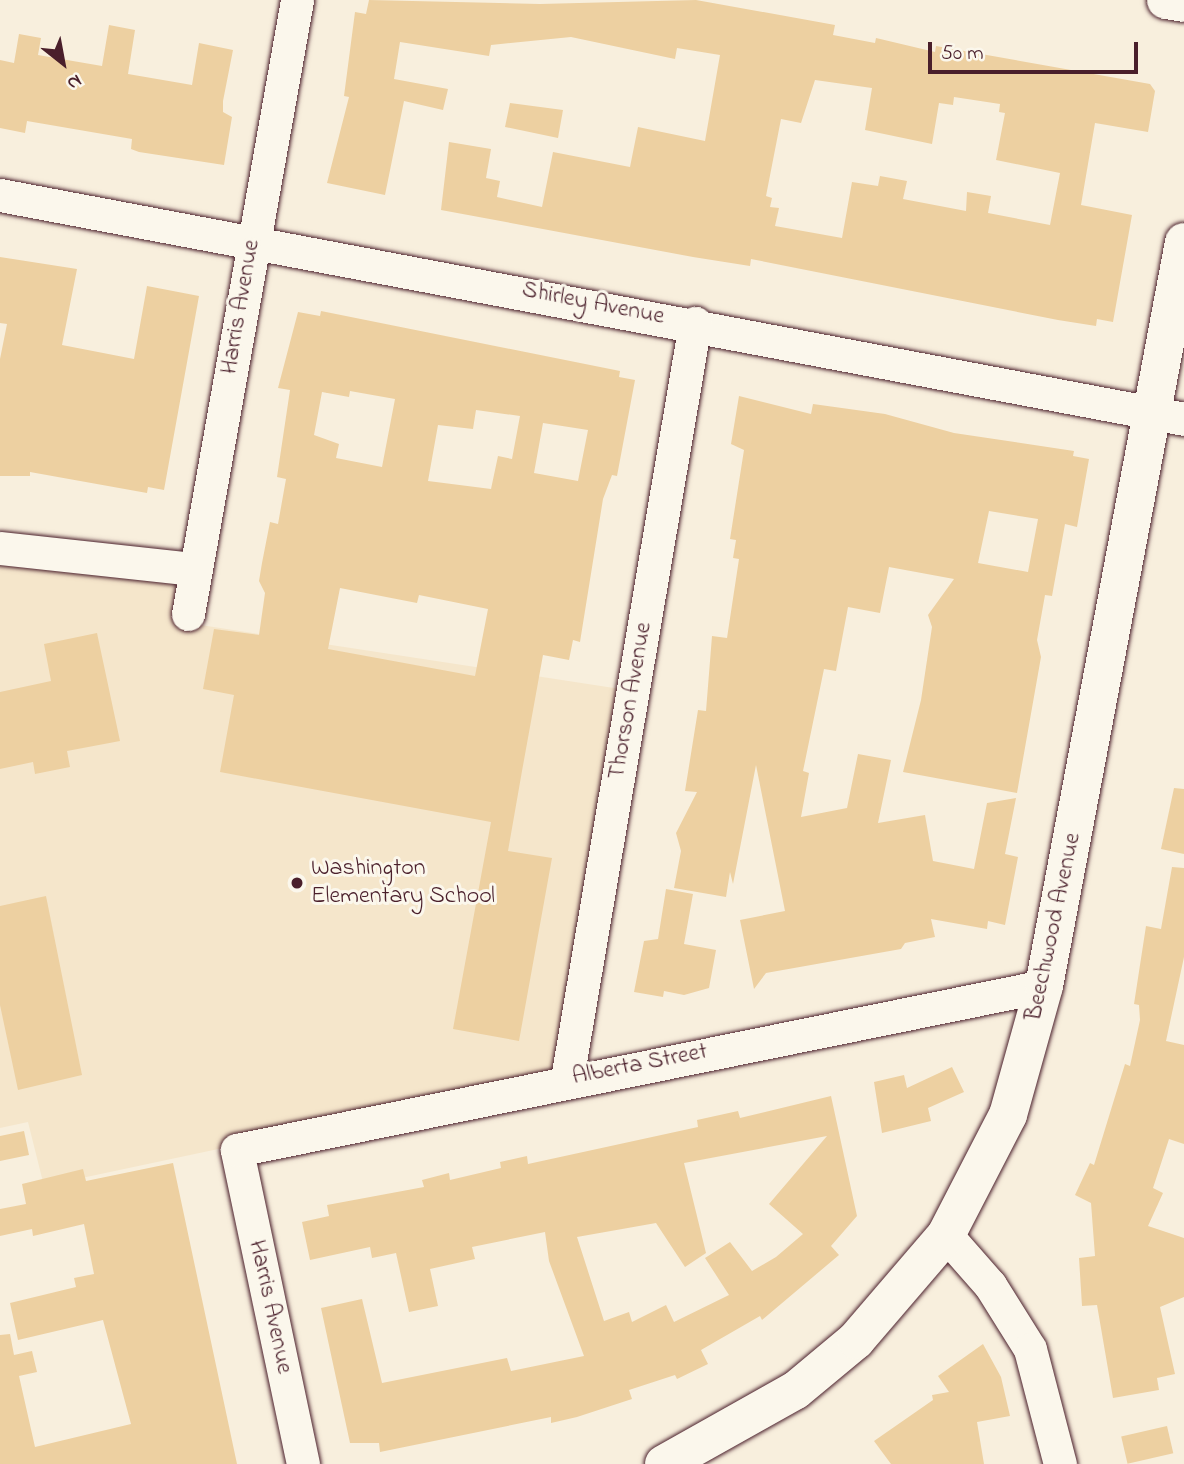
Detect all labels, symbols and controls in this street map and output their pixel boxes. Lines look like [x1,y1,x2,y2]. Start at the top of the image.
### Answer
north arrow [28,28,98,98]
scale bar [932,28,1142,72]
text: 50 m [941,39,984,69]
text: N [62,67,87,96]
street label: Harris Avenue [215,237,267,377]
street label: Shirley Avenue [519,276,667,332]
street label: Thorson Avenue [603,620,659,782]
street label: Beechwood Avenue [1020,830,1088,1024]
place label: Washington Elementary School [311,855,495,911]
marker: Washington Elementary School [289,875,305,891]
street label: Alberta Street [570,1038,710,1092]
street label: Harris Avenue [242,1237,298,1377]

